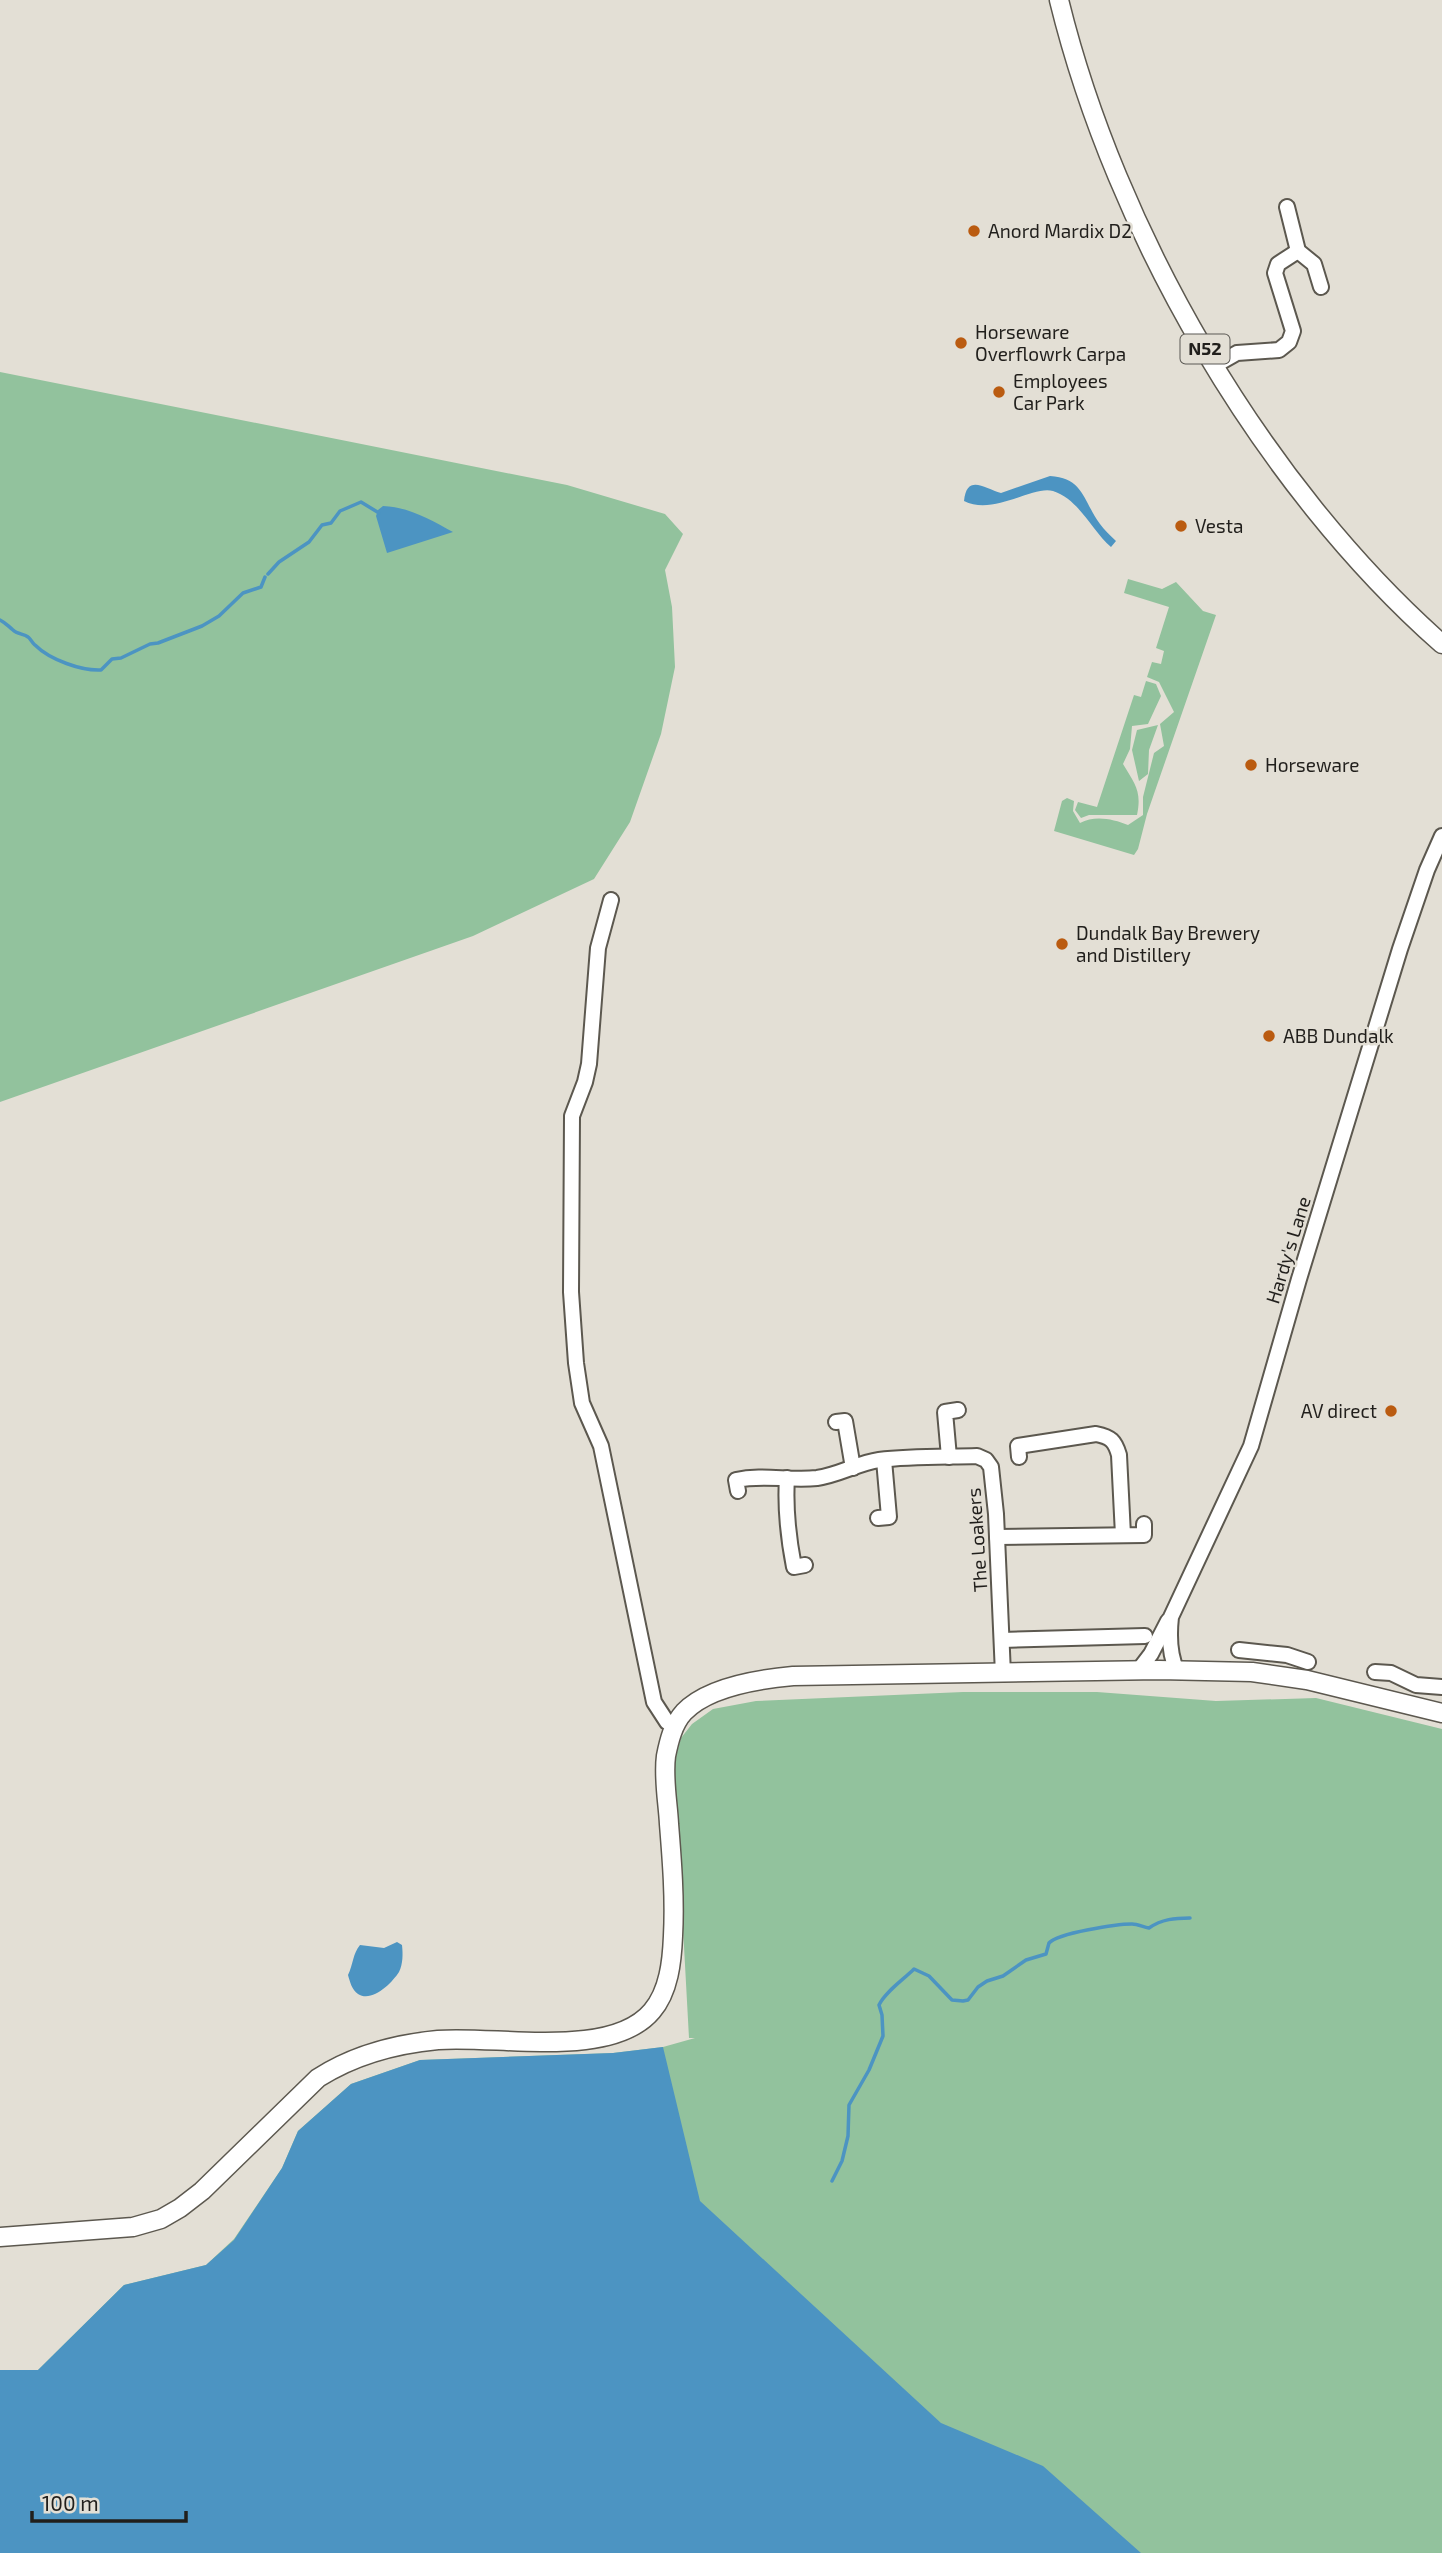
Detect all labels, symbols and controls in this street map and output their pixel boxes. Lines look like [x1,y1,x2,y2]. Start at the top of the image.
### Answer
place label: Anord Mardix D2 [988,219,1132,242]
marker: Anord Mardix D2 [966,223,982,239]
place label: Horseware Overflowrk Carpa [975,320,1126,365]
road number: N52 [1180,334,1230,363]
marker: Horseware Overflowrk Carpa [953,335,969,351]
place label: Employees Car Park [1013,369,1108,414]
marker: Employees Car Park [991,384,1007,400]
place label: Vesta [1195,514,1243,537]
marker: Vesta [1173,518,1189,534]
place label: Horseware [1265,753,1360,776]
marker: Horseware [1243,757,1259,773]
place label: Dundalk Bay Brewery and Distillery [1076,921,1260,966]
marker: Dundalk Bay Brewery and Distillery [1054,936,1070,952]
place label: ABB Dundalk [1283,1024,1394,1047]
marker: ABB Dundalk [1261,1028,1277,1044]
street label: Hardy's Lane [1260,1194,1315,1306]
place label: AV direct [1301,1399,1377,1422]
marker: AV direct [1383,1403,1399,1419]
street label: The Loakers [961,1487,992,1593]
scale bar [32,2480,186,2524]
text: 100 m [42,2490,99,2515]

